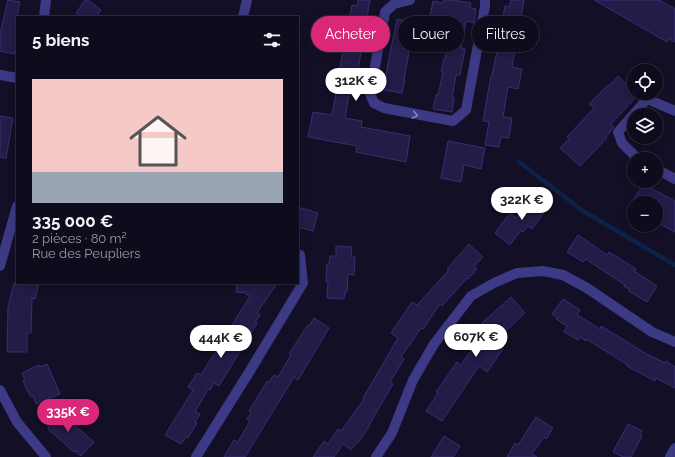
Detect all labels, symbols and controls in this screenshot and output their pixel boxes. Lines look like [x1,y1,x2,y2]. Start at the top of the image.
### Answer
chip: Acheter [311,16,390,52]
chip: Louer [398,16,464,52]
chip: Filtres [472,16,539,52]
icon: filters [261,29,283,51]
text: 5 biens [32,30,89,50]
map controls [627,64,663,232]
button: locate [627,64,663,100]
pin: 312K € [323,68,389,102]
text: 312K € [334,73,378,88]
icon: home [122,105,194,177]
button: layers [627,108,663,144]
one-way arrow [412,110,418,118]
button: + [627,152,663,188]
pin: 322K € [489,187,555,221]
text: 322K € [500,192,544,207]
button: − [627,196,663,232]
text: 335 000 € [32,211,113,231]
text: 2 pièces · 80 m² [32,231,127,246]
text: Rue des Peupliers [32,246,141,261]
pin: 607K € [443,324,509,358]
pin: 444K € [188,325,254,359]
text: 607K € [453,329,499,344]
text: 444K € [199,330,243,345]
pin: 335K € [35,399,101,433]
text: 335K € [46,404,90,419]

